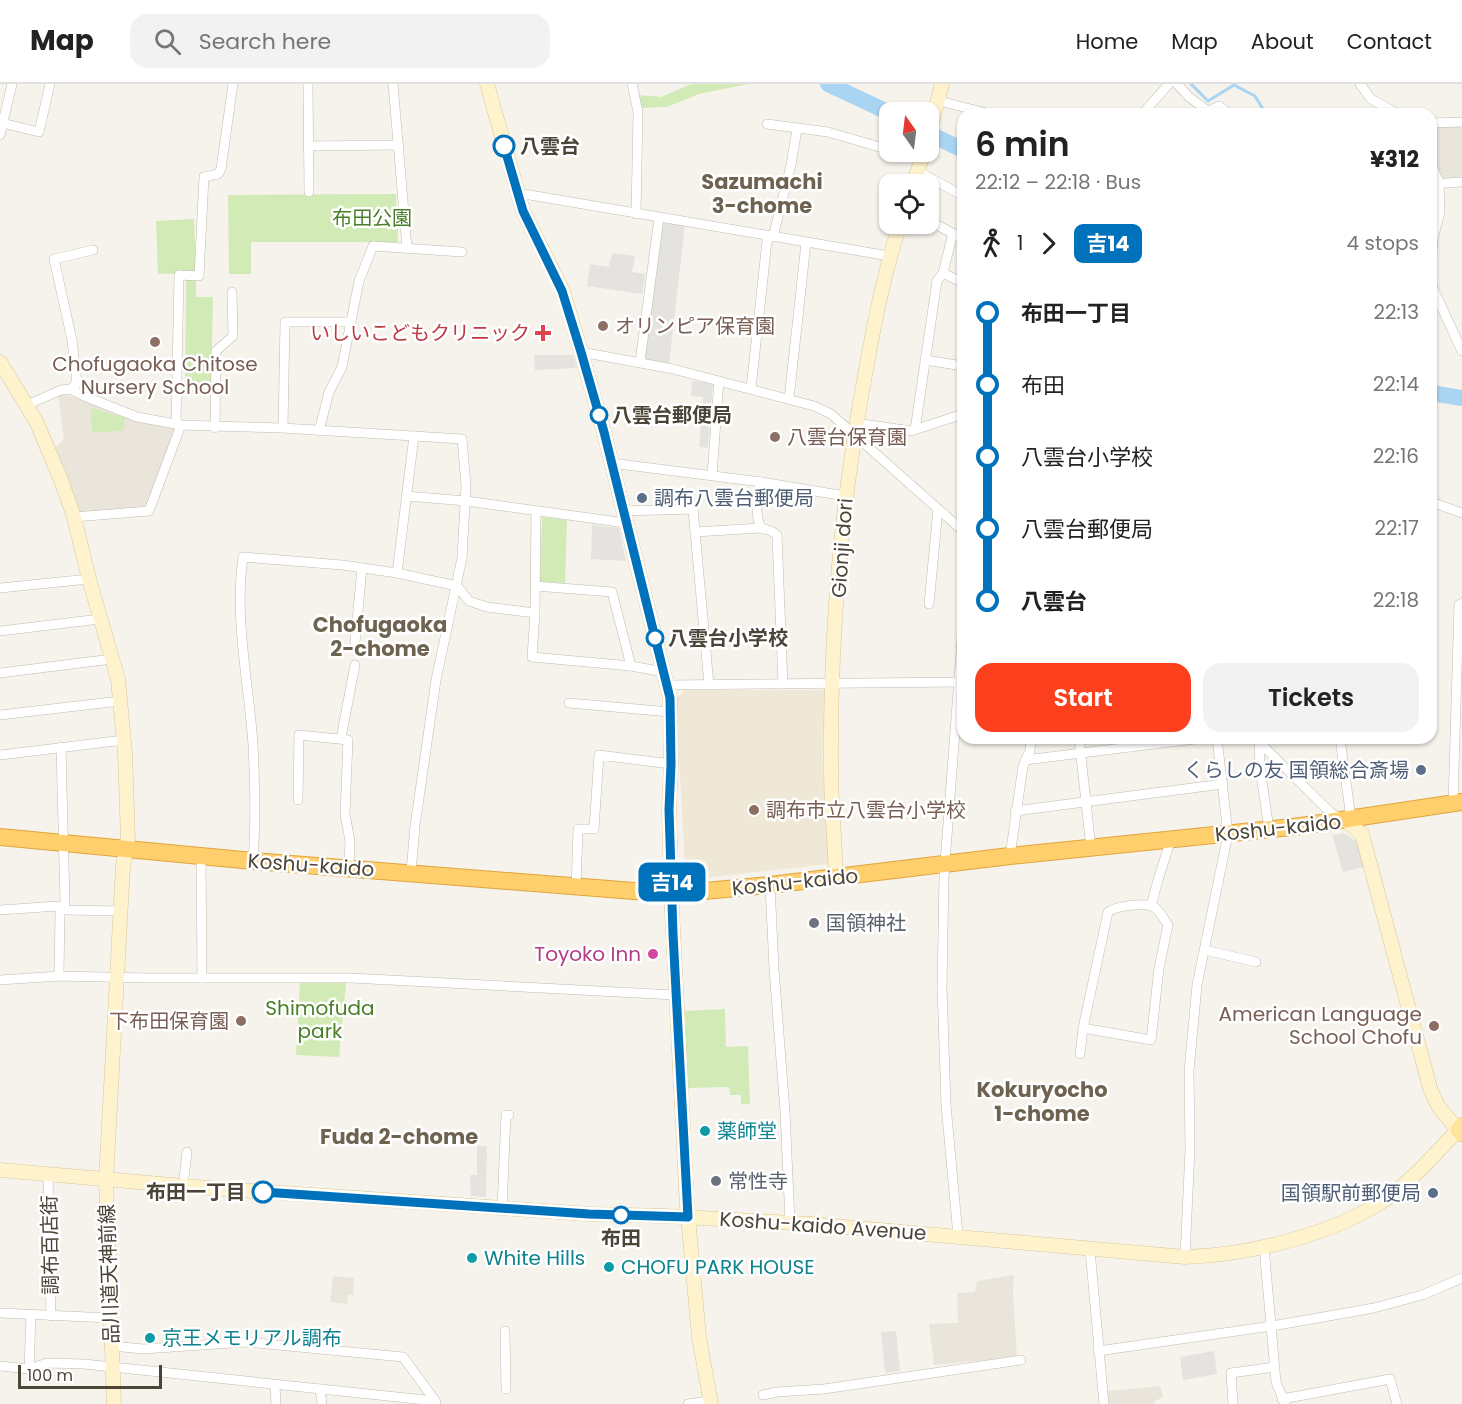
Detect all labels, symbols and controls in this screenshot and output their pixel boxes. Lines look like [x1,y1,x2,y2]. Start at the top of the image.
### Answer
search box [130,14,550,68]
text: Map [30,21,94,60]
icon: search [151,25,184,58]
text: Search here [199,26,331,57]
text: Home [1076,27,1138,56]
text: Map [1171,27,1218,56]
text: About [1251,27,1314,56]
text: Contact [1347,27,1432,56]
north arrow [879,102,939,162]
map controls [879,102,939,234]
text: 6 min [975,121,1070,168]
place label: 八雲台 [520,132,580,160]
marker: 八雲台 [493,135,515,157]
text: ¥312 [1370,144,1419,175]
district label: Sazumachi 3-chome [701,167,823,220]
text: 22:12 – 22:18 · Bus [975,168,1141,196]
button: locate [879,174,939,234]
park label: 布田公園 [332,204,412,232]
icon: walk [975,227,1008,260]
icon: forward [1032,227,1065,260]
text: 1 [1017,229,1023,257]
text: 吉14 [1086,229,1130,258]
text: 4 stops [1347,229,1419,257]
text: 布田一丁目 [1021,298,1131,329]
text: 22:13 [1374,298,1419,326]
place label: オリンピア保育園 [615,312,775,340]
place label: いしいこどもクリニック [310,319,530,347]
marker: オリンピア保育園 [596,319,610,333]
marker: いしいこどもクリニック [534,324,552,342]
marker: Chofugaoka Chitose Nursery School [148,335,162,349]
place label: Chofugaoka Chitose Nursery School [52,350,258,401]
text: 布田 [1021,370,1065,401]
text: 22:14 [1373,370,1419,398]
place label: 八雲台郵便局 [612,401,732,429]
marker: 八雲台郵便局 [590,406,608,424]
place label: 八雲台保育園 [787,423,907,451]
marker: 八雲台保育園 [768,430,782,444]
text: 八雲台小学校 [1021,442,1153,473]
text: 22:16 [1373,442,1419,470]
place label: 調布八雲台郵便局 [654,484,814,512]
marker: 調布八雲台郵便局 [635,491,649,505]
street label: Gionji dori [825,497,859,599]
text: 八雲台郵便局 [1021,514,1153,545]
text: 22:17 [1374,514,1419,542]
text: 八雲台 [1021,586,1087,617]
text: 22:18 [1373,586,1419,614]
district label: Chofugaoka 2-chome [313,610,447,663]
place label: 八雲台小学校 [668,624,788,652]
marker: 八雲台小学校 [646,629,664,647]
button: Start [975,663,1191,732]
button: Tickets [1203,663,1419,732]
place label: くらしの友 国領総合斎場 [1184,756,1409,784]
marker: くらしの友 国領総合斎場 [1414,763,1428,777]
place label: 調布市立八雲台小学校 [766,796,966,824]
marker: 調布市立八雲台小学校 [747,803,761,817]
street label: Koshu-kaido [1213,807,1343,849]
street label: Koshu-kaido [247,847,375,883]
street label: Koshu-kaido [730,861,860,903]
line badge: 吉14 [638,862,706,902]
text: 吉14 [650,868,694,897]
place label: 国領神社 [826,909,906,937]
marker: 国領神社 [807,916,821,930]
place label: Toyoko Inn [534,940,641,968]
marker: Toyoko Inn [646,947,660,961]
park label: Shimofuda park [265,994,375,1045]
place label: American Language School Chofu [1219,1000,1422,1051]
place label: 下布田保育園 [109,1007,229,1035]
marker: 下布田保育園 [234,1014,248,1028]
marker: American Language School Chofu [1427,1019,1441,1033]
district label: Kokuryocho 1-chome [976,1075,1108,1128]
place label: 薬師堂 [717,1117,777,1145]
district label: Fuda 2-chome [320,1122,478,1151]
marker: 薬師堂 [698,1124,712,1138]
place label: 常性寺 [728,1167,788,1195]
marker: 常性寺 [709,1174,723,1188]
place label: 布田一丁目 [146,1178,246,1206]
place label: 国領駅前郵便局 [1281,1179,1421,1207]
marker: 布田一丁目 [252,1181,274,1203]
marker: 国領駅前郵便局 [1426,1186,1440,1200]
street label: 調布百店街 [35,1195,65,1295]
street label: 品川道天神前線 [93,1204,125,1344]
street label: Koshu-kaido Avenue [719,1205,927,1247]
marker: 布田 [612,1206,630,1224]
place label: 布田 [601,1224,641,1252]
place label: White Hills [484,1244,585,1272]
marker: White Hills [465,1251,479,1265]
place label: CHOFU PARK HOUSE [621,1253,815,1281]
marker: CHOFU PARK HOUSE [602,1260,616,1274]
place label: 京王メモリアル調布 [162,1324,342,1352]
marker: 京王メモリアル調布 [143,1331,157,1345]
scale bar [18,1362,162,1390]
text: 100 m [27,1364,73,1387]

